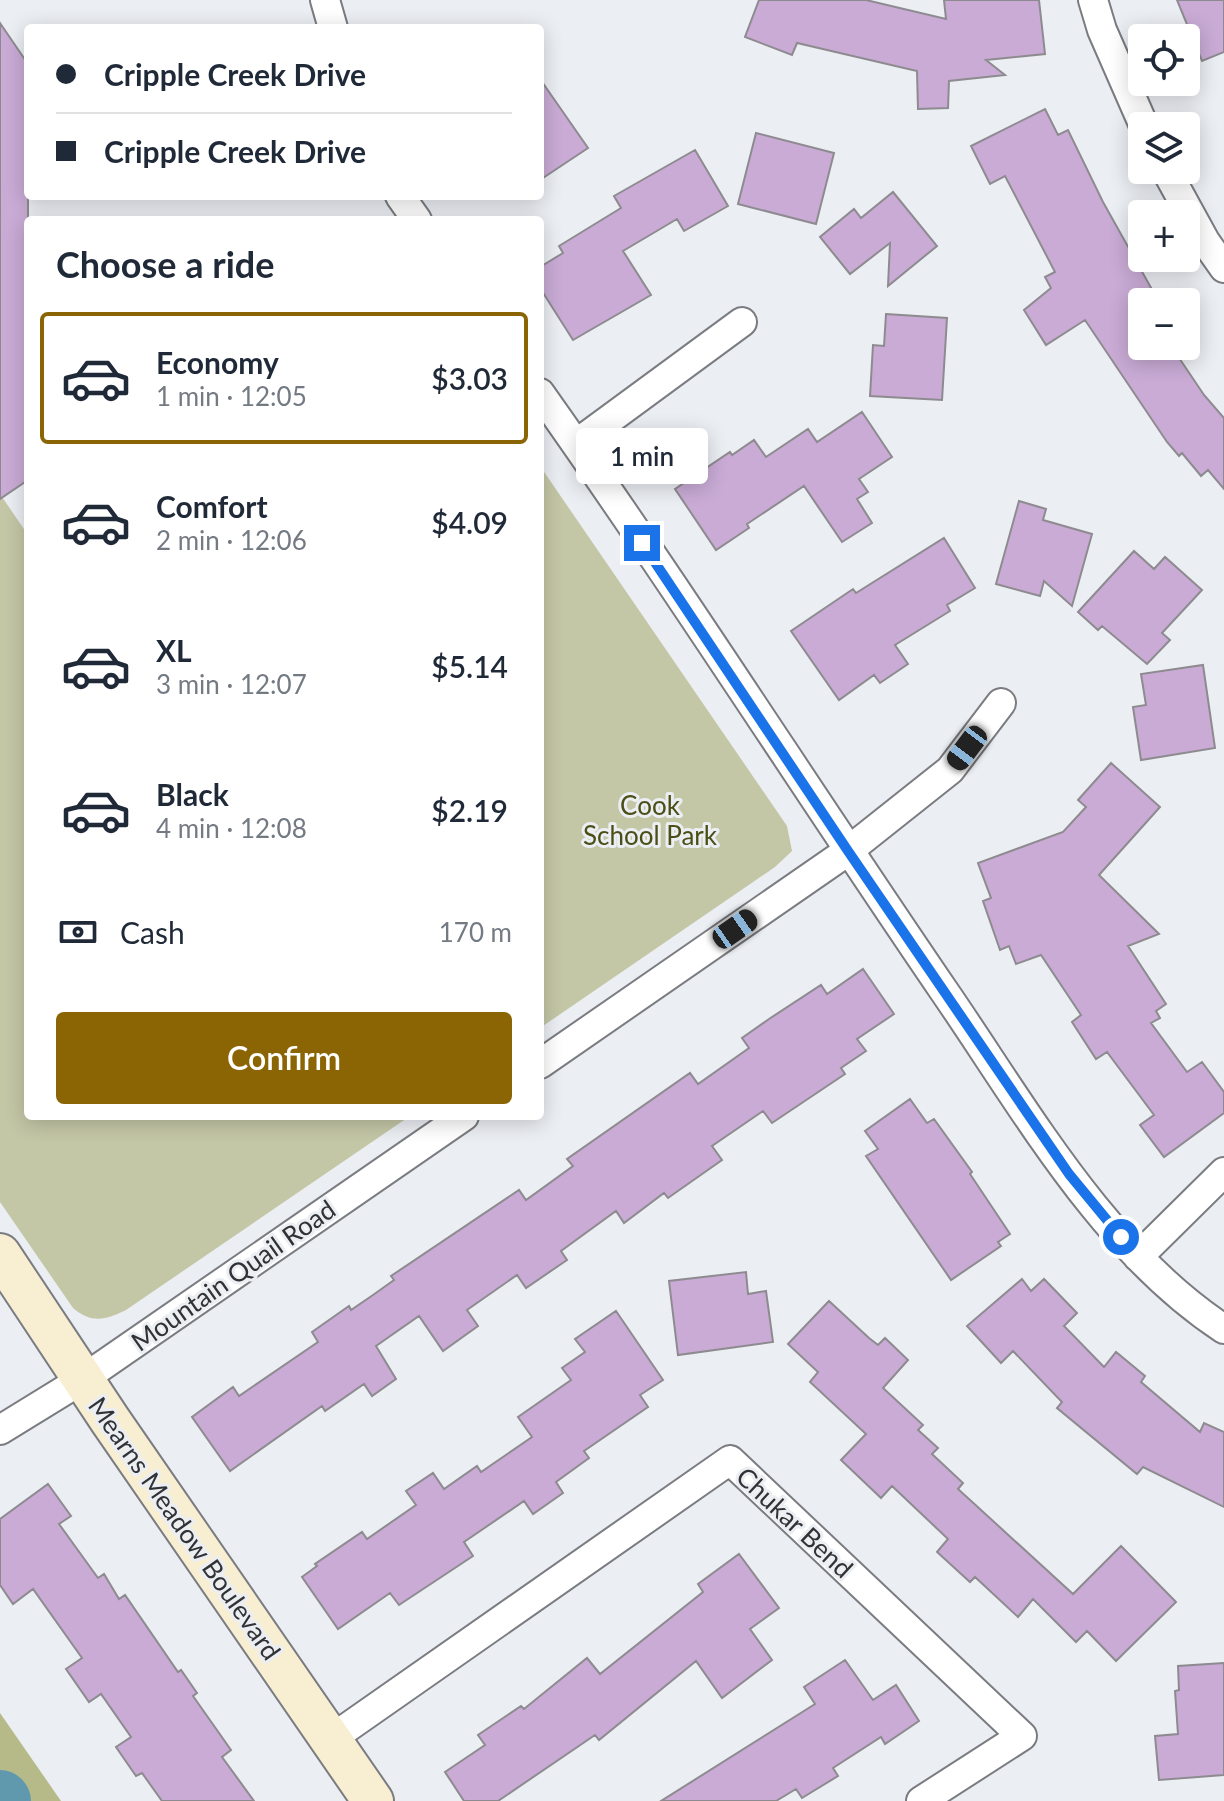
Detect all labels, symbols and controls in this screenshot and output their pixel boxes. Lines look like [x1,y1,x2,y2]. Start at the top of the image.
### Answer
map controls [1128,24,1200,360]
button: locate [1128,24,1200,96]
text: Cripple Creek Drive [104,56,366,92]
button: layers [1128,112,1200,184]
text: Cripple Creek Drive [104,133,366,169]
button: + [1128,200,1200,272]
text: Choose a ride [56,242,275,286]
button: − [1128,288,1200,360]
icon: car [60,342,132,414]
text: Economy [156,344,279,380]
text: $3.03 [431,360,508,396]
text: 1 min · 12:05 [156,380,307,412]
callout: 1 min [576,427,708,483]
text: 1 min [610,440,674,472]
icon: car [60,486,132,558]
text: Comfort [156,488,268,524]
text: $4.09 [431,504,508,540]
text: 2 min · 12:06 [156,524,307,556]
route end [624,525,660,561]
icon: car [60,630,132,702]
text: XL [156,632,192,668]
text: $5.14 [431,648,508,684]
text: 3 min · 12:07 [156,668,307,700]
car [943,722,991,774]
icon: car [60,774,132,846]
text: Black [156,776,229,812]
park label: Cook School Park [583,789,718,851]
text: $2.19 [431,792,508,828]
text: 4 min · 12:08 [156,812,307,844]
car [708,905,762,953]
icon: cash [56,910,100,954]
text: Cash [120,914,185,950]
text: 170 m [439,916,512,948]
button: Confirm [56,1012,512,1104]
street label: Mountain Quail Road [125,1193,341,1357]
route start [1103,1219,1139,1255]
street label: Mearns Meadow Boulevard [82,1390,288,1666]
street label: Chukar Bend [730,1460,860,1584]

